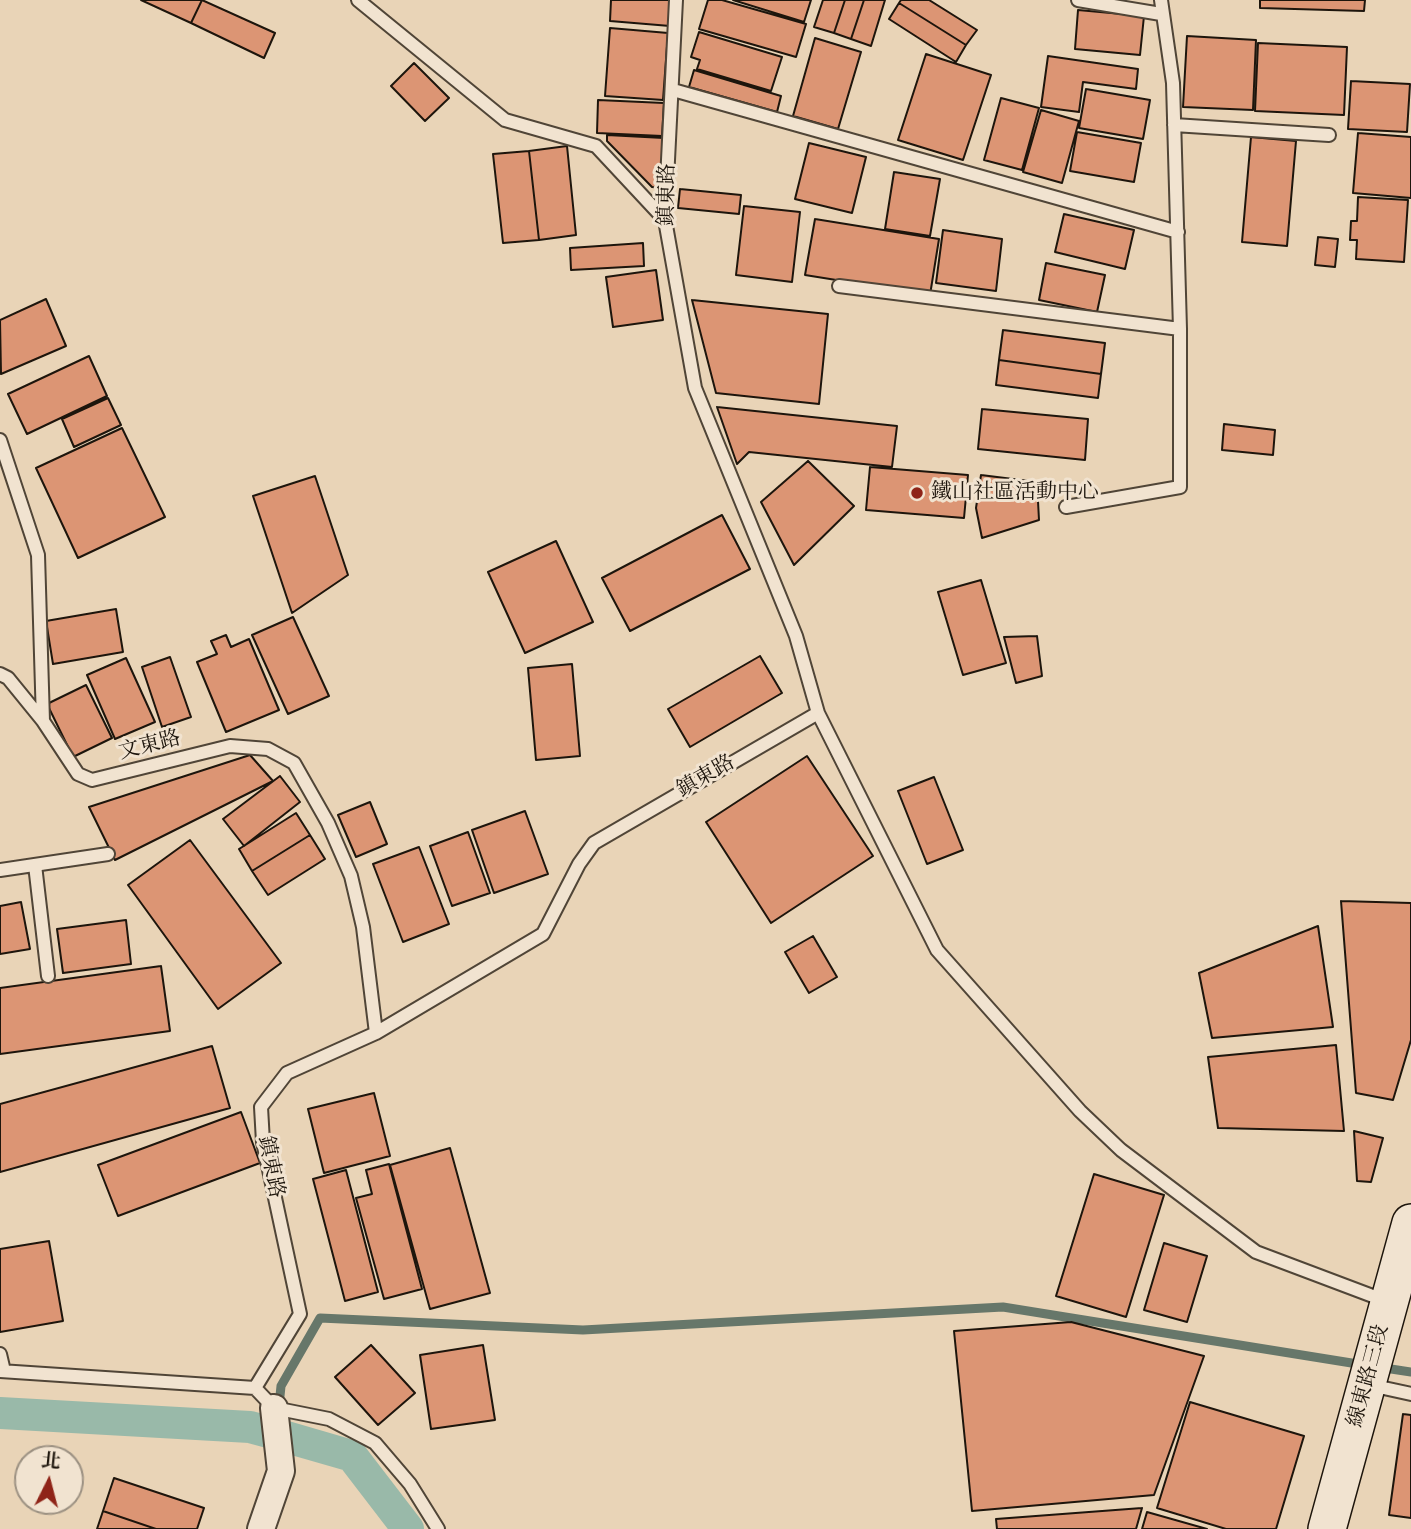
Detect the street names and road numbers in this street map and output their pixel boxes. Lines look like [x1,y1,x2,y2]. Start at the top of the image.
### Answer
street label: 鎮東路 [655,163,681,227]
street label: 文東路 [116,726,184,766]
street label: 鎮東路 [672,750,740,804]
street label: 鎮東路 [252,1134,288,1200]
street label: 線東路三段 [1343,1322,1395,1430]

